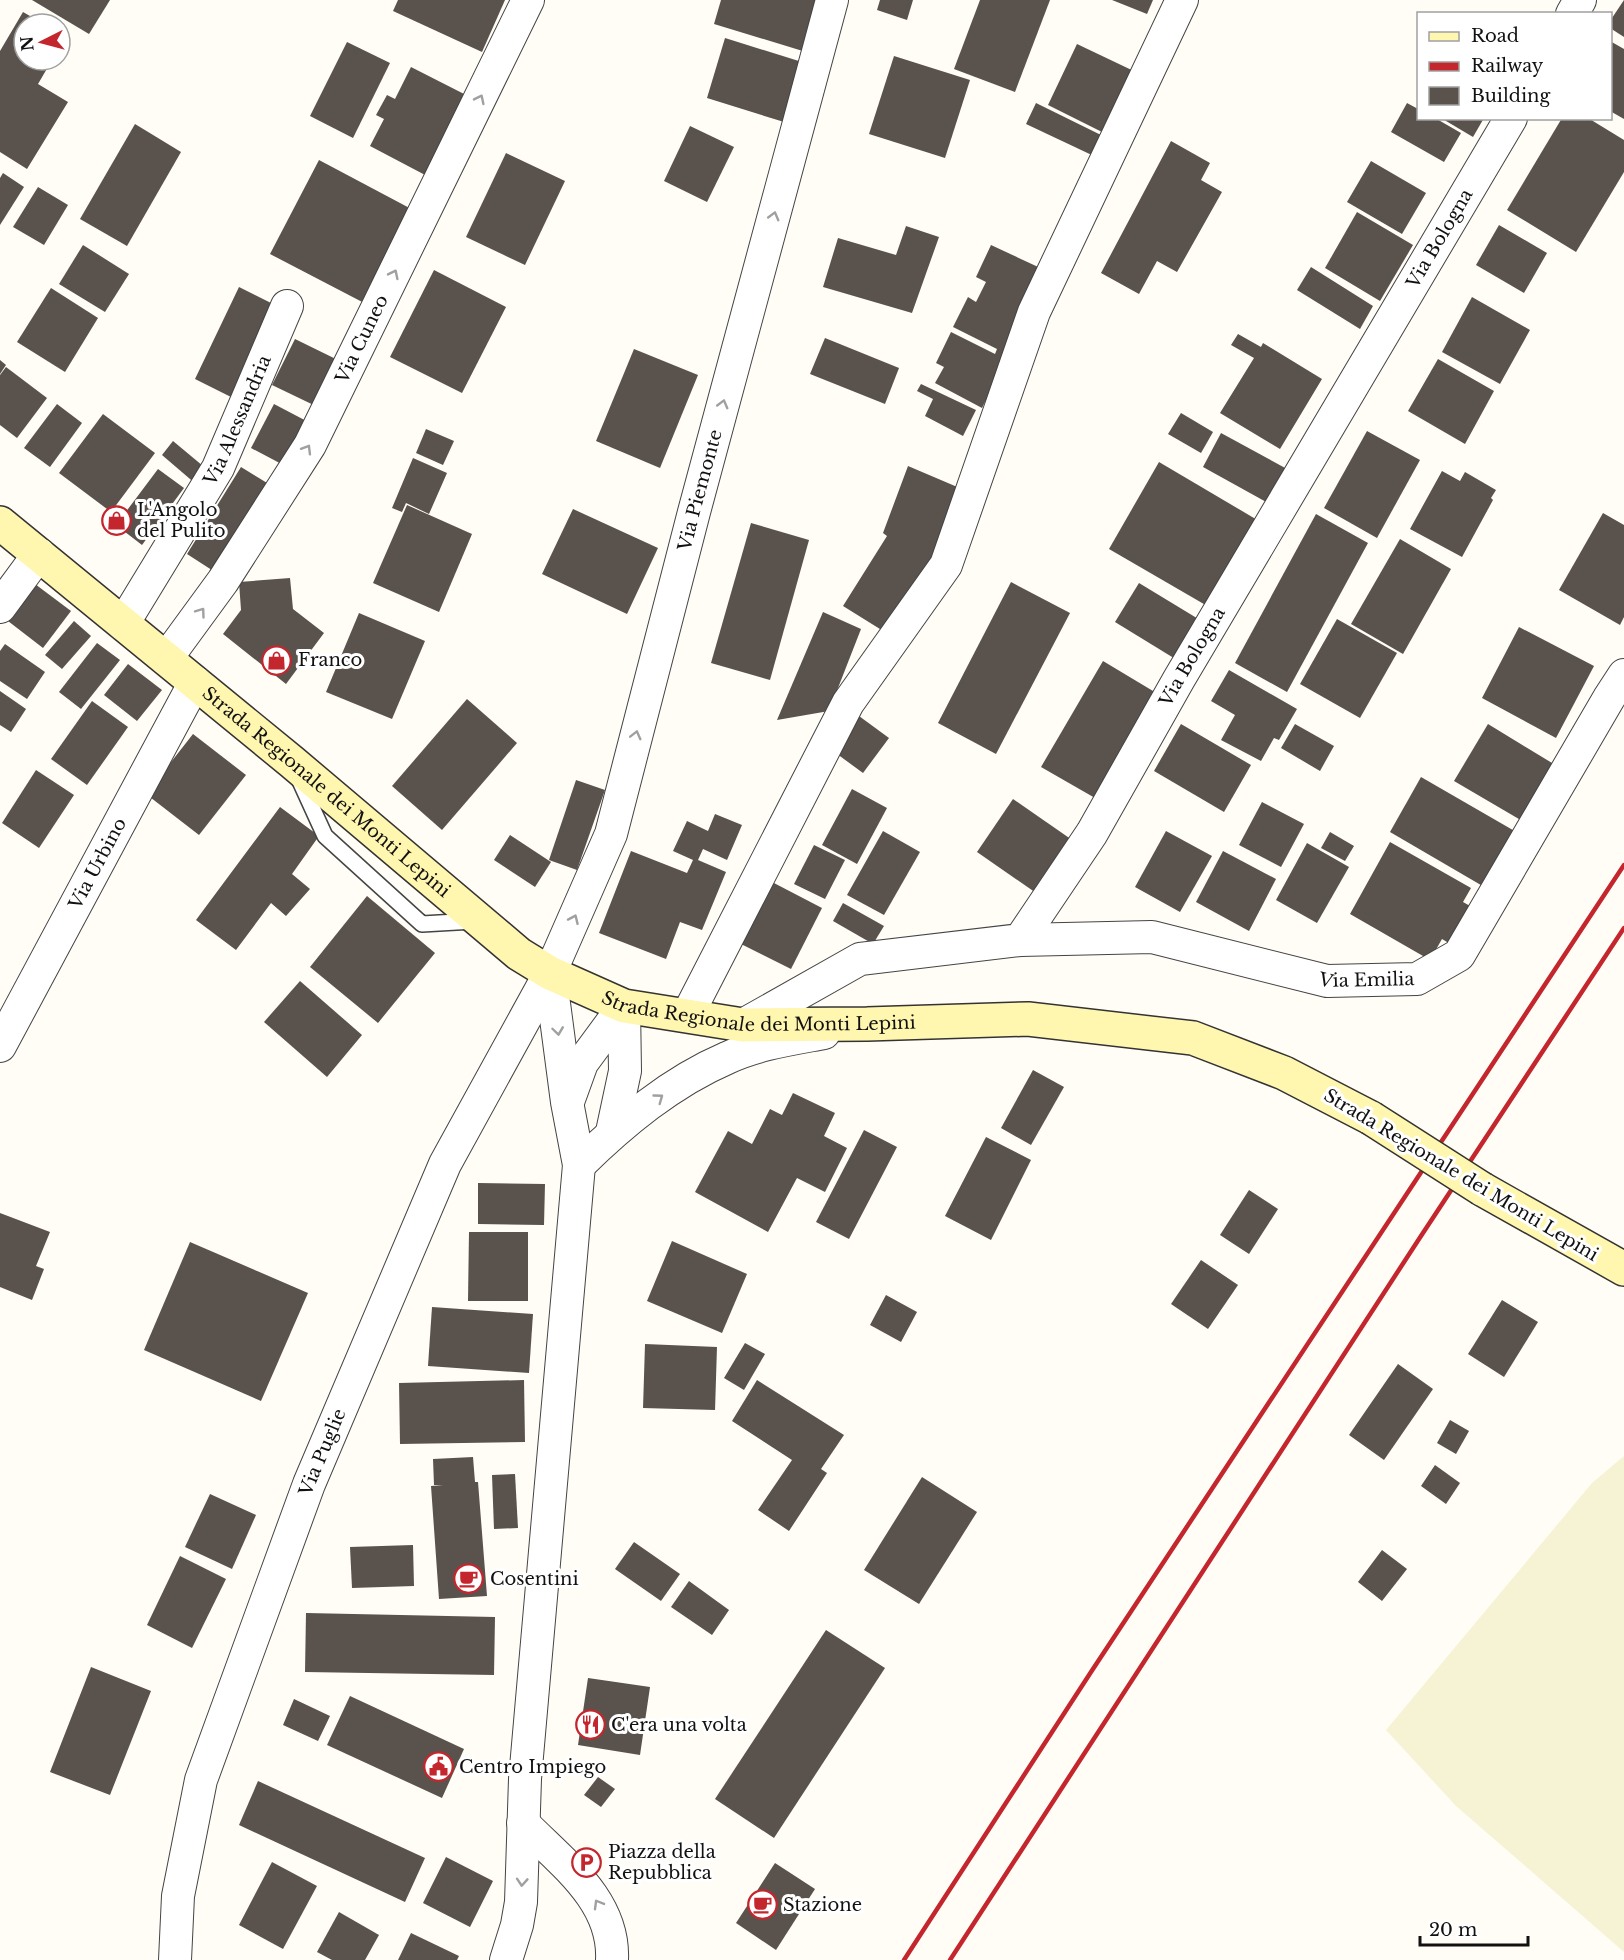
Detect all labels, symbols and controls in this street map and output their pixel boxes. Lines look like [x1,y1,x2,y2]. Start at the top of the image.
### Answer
north arrow [12,12,72,72]
legend [1417,12,1612,120]
text: Road [1471,25,1519,47]
text: N [16,35,38,52]
text: Railway [1471,55,1544,77]
text: Building [1471,85,1550,107]
one-way arrow [472,94,484,105]
street label: Via Bologna [1401,185,1477,293]
one-way arrow [767,211,780,221]
one-way arrow [387,270,398,281]
street label: Via Cuneo [330,291,393,388]
street label: Via Alessandria [198,352,276,491]
one-way arrow [716,399,729,409]
street label: Via Piemonte [673,427,727,554]
one-way arrow [300,445,312,455]
place label: L'Angolo del Pulito [137,499,225,542]
shop icon: L'Angolo del Pulito [100,504,132,536]
street label: Via Bologna [1154,603,1230,711]
one-way arrow [194,607,205,618]
shop icon: Franco [261,644,293,676]
place label: Franco [298,649,362,671]
street label: Strada Regionale dei Monti Lepini [198,682,455,902]
one-way arrow [629,730,642,740]
street label: Via Urbino [64,814,131,914]
one-way arrow [566,914,578,925]
street label: Via Emilia [1315,968,1415,993]
street label: Strada Regionale dei Monti Lepini [598,986,916,1036]
one-way arrow [551,1026,564,1035]
street label: Strada Regionale dei Monti Lepini [1320,1084,1602,1266]
one-way arrow [653,1094,664,1105]
street label: Via Puglie [294,1405,351,1500]
cafe icon: Cosentini [453,1563,485,1595]
place label: Cosentini [490,1568,579,1590]
restaurant icon: C'era una volta [574,1709,606,1741]
place label: C'era una volta [611,1714,747,1736]
public building icon: Centro Impiego [422,1751,454,1783]
place label: Centro Impiego [459,1756,606,1778]
place label: Piazza della Repubblica [608,1841,716,1884]
parking icon: Piazza della Repubblica [571,1846,603,1878]
one-way arrow [516,1877,529,1886]
cafe icon: Stazione [746,1889,778,1921]
place label: Stazione [783,1894,862,1916]
one-way arrow [594,1900,605,1910]
scale bar [1420,1909,1528,1947]
text: 20 m [1429,1919,1477,1941]

